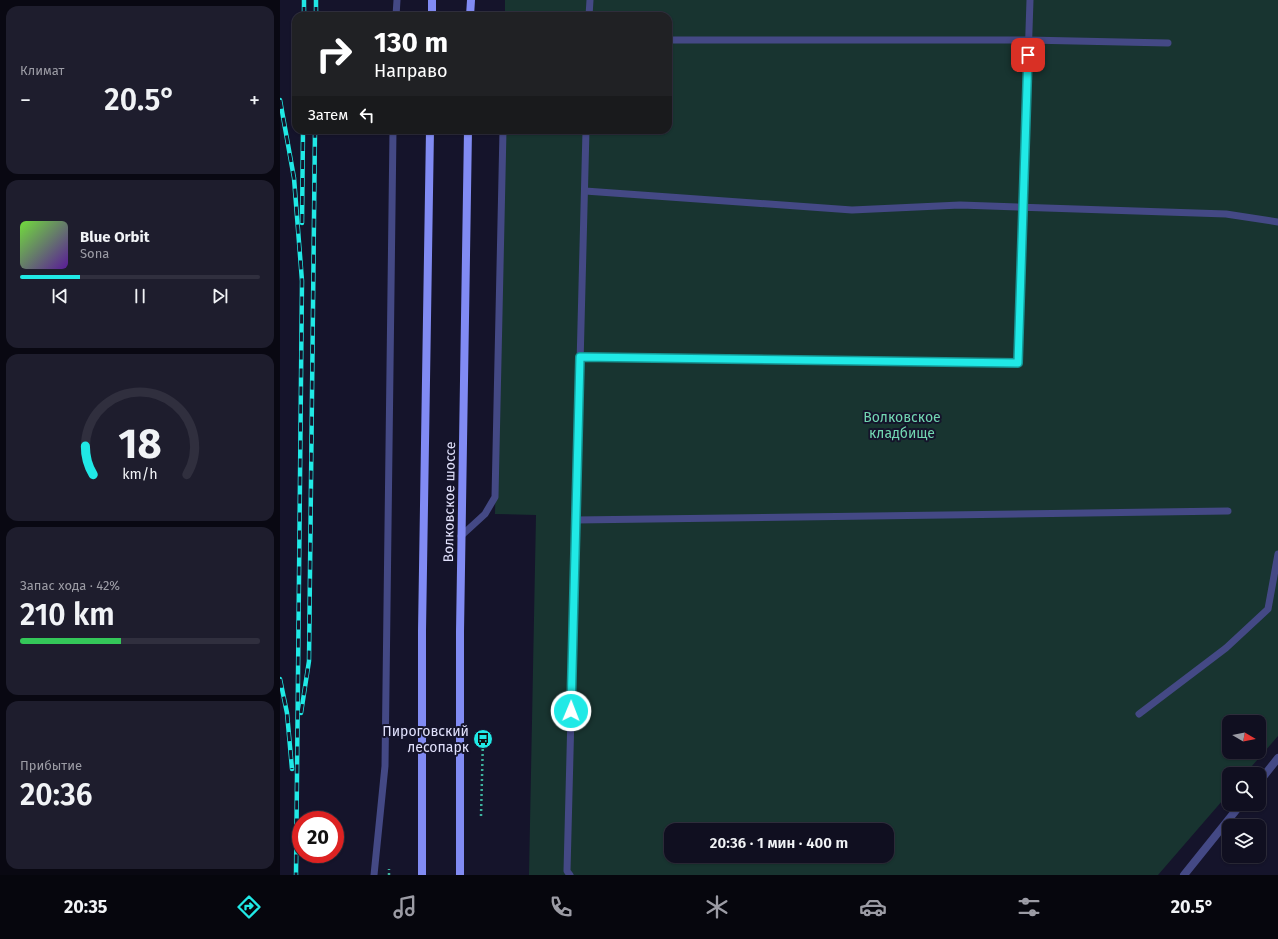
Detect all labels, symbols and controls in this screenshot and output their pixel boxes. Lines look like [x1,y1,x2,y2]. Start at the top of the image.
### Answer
text: 130 m [374,26,448,59]
icon: right [308,28,360,80]
pin [1011,38,1045,72]
icon: arrive [1017,44,1039,66]
text: Направо [374,60,448,82]
text: Климат [20,63,64,78]
text: 20.5° [104,82,176,118]
text: − [20,87,31,114]
text: + [249,87,260,114]
icon: left [356,104,378,126]
text: Затем [308,106,348,124]
text: Blue Orbit [80,228,149,246]
text: Sona [80,246,109,261]
icon: previous [49,285,71,307]
icon: pause [129,285,151,307]
icon: next [209,285,231,307]
park label: Волковское кладбище [863,409,941,442]
text: 18 [118,419,162,469]
street label: Волковское шоссе [440,441,459,563]
text: km/h [122,466,158,483]
text: Запас хода · 42% [20,578,120,593]
text: 210 km [20,597,115,633]
position arrow [550,690,592,732]
north arrow [1222,715,1266,759]
map controls [1222,715,1266,863]
place label: Пироговский лесопарк [382,723,470,756]
bus stop icon: Пироговский лесопарк [472,728,494,750]
text: Прибытие [20,758,82,773]
button: search [1222,767,1266,811]
text: 20:36 [20,777,92,813]
speed limit sign: 20 [292,811,344,863]
button: layers [1222,819,1266,863]
text: 20:36 · 1 мин · 400 m [710,834,848,852]
icon: directions [235,893,263,921]
icon: music [391,893,419,921]
icon: phone [547,893,575,921]
icon: climate [703,893,731,921]
icon: car [859,893,887,921]
icon: filters [1015,893,1043,921]
text: 20:35 [64,896,107,918]
text: 20.5° [1171,896,1214,918]

